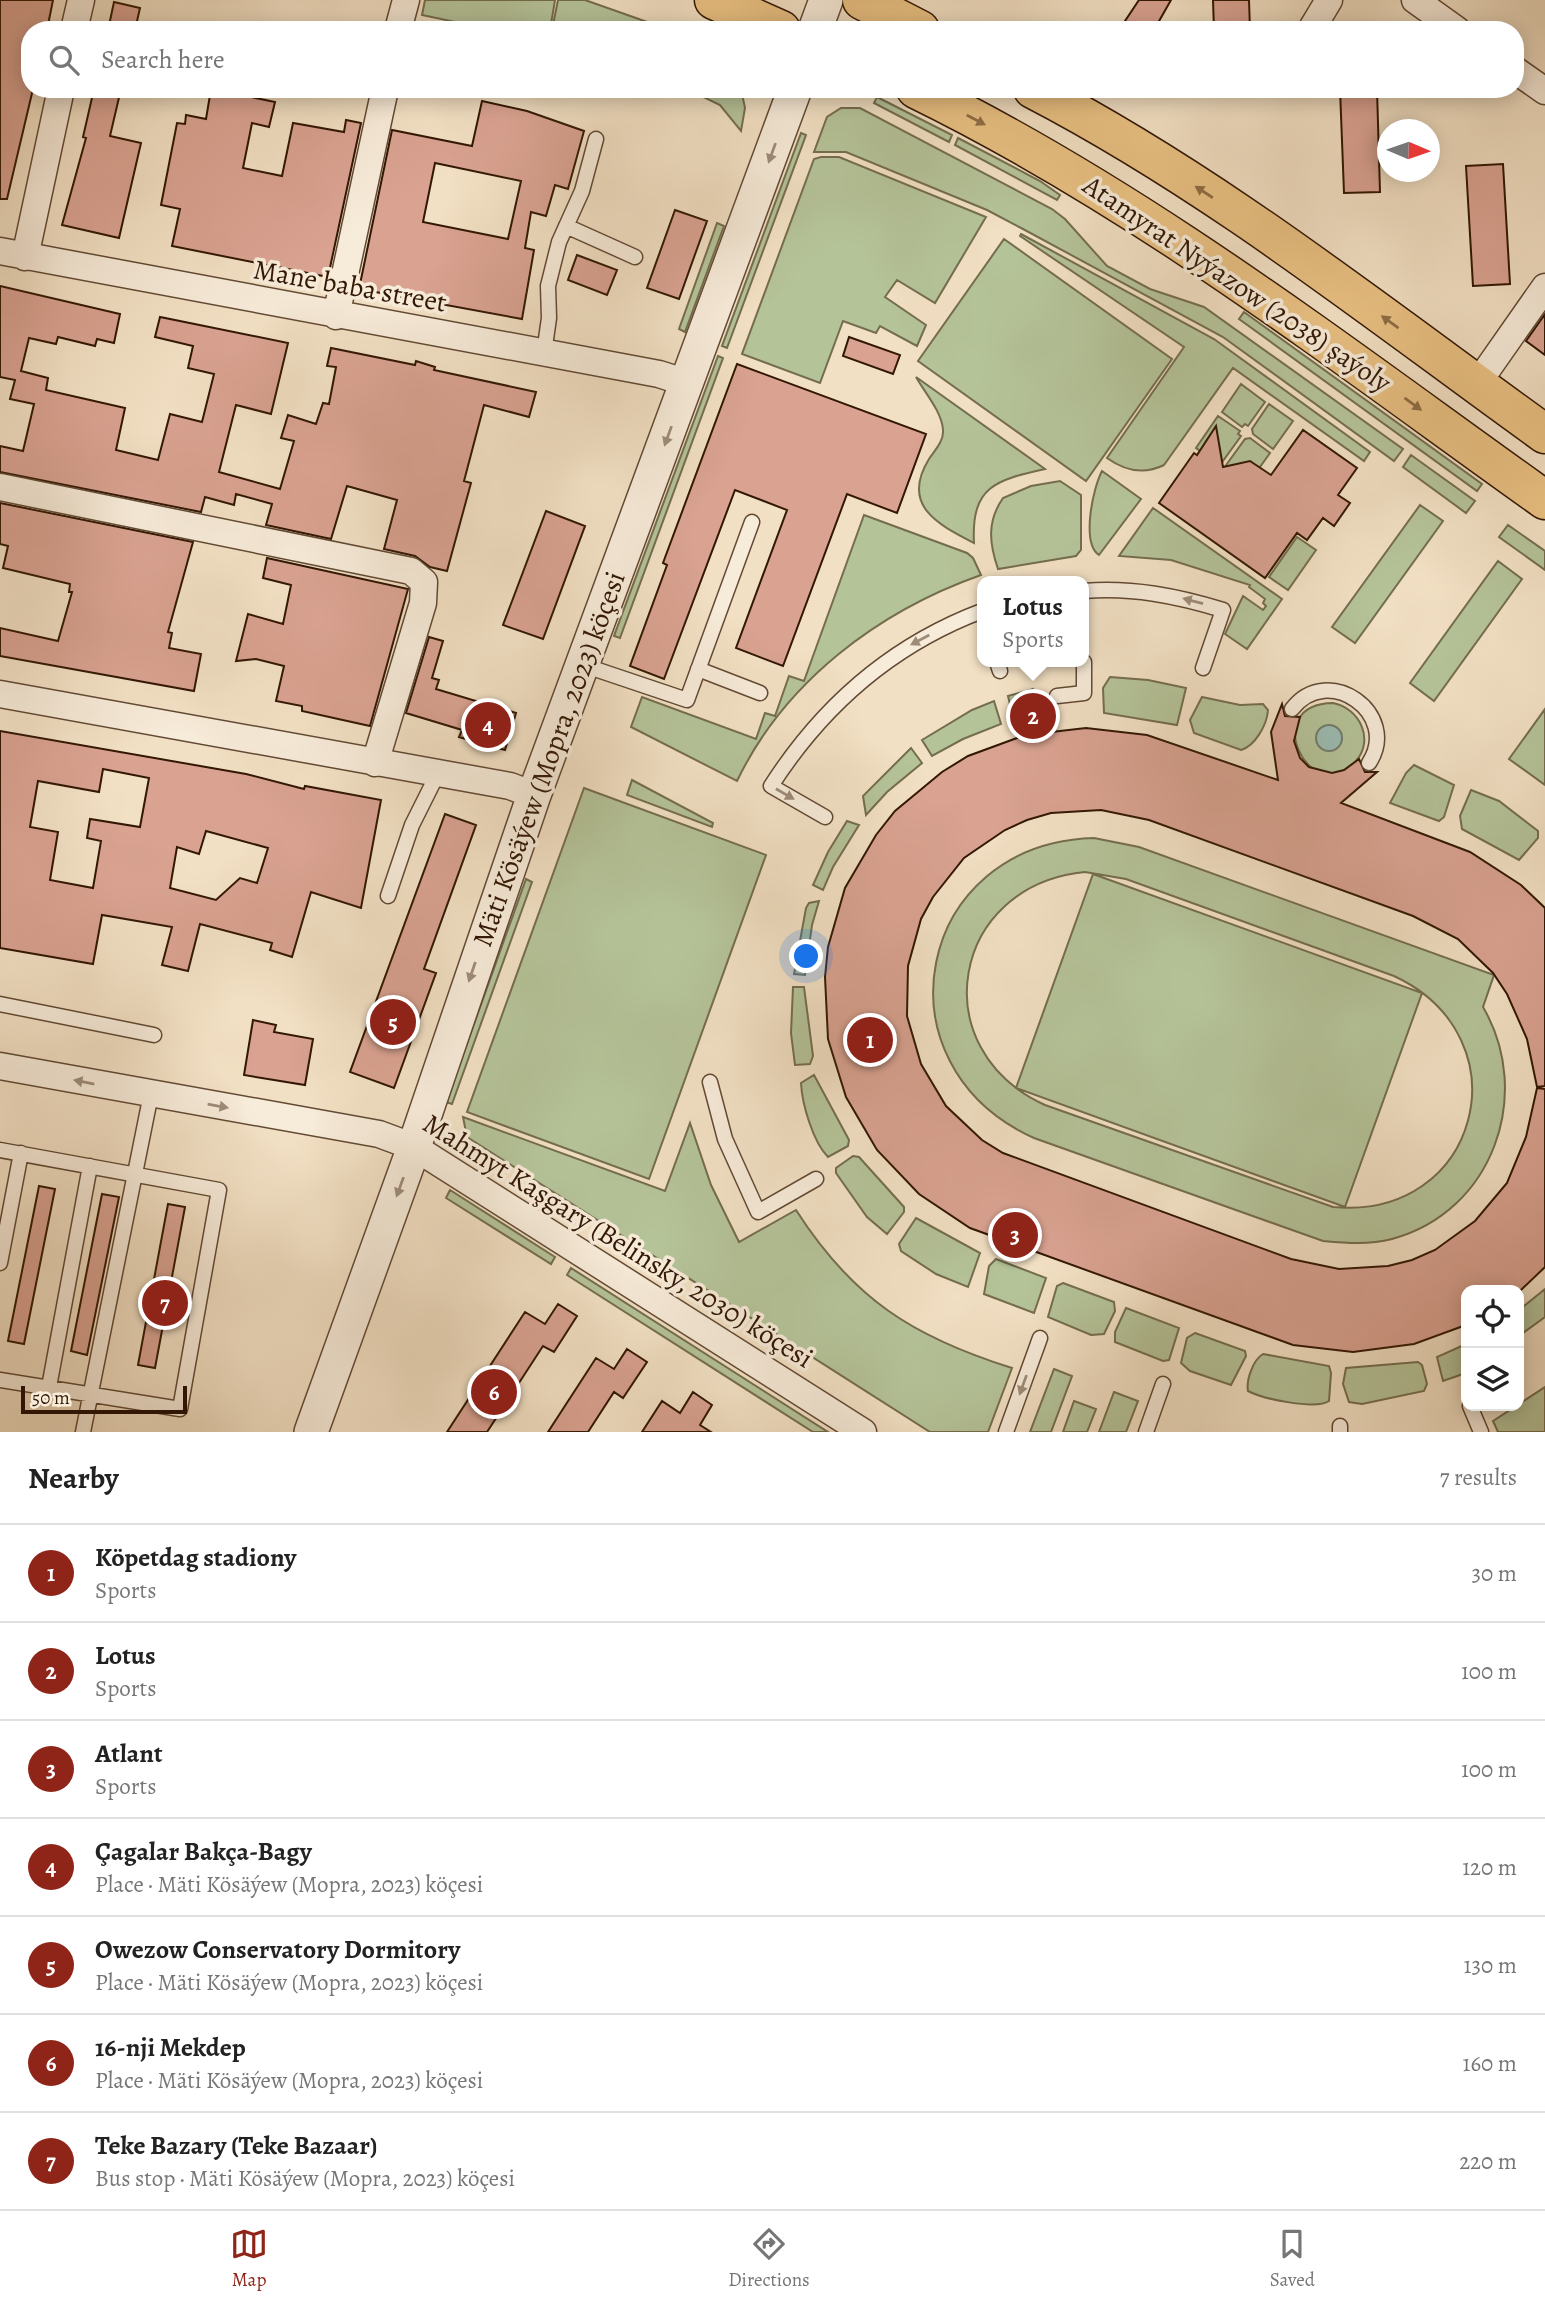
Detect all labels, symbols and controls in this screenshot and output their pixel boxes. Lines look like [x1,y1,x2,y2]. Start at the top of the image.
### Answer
search box [21,21,1524,98]
icon: search [45,41,83,79]
text: Search here [101,42,225,77]
one-way arrow [966,115,986,126]
north arrow [1377,119,1440,182]
one-way arrow [766,143,777,164]
street label: Atamyrat Nyýazow (2038) şaýoly [1075,166,1399,402]
one-way arrow [1194,185,1214,198]
street label: Mane baba street [251,250,449,322]
one-way arrow [1381,315,1400,329]
one-way arrow [1404,397,1422,411]
one-way arrow [662,425,673,446]
street label: Mäti Kösäýew (Mopra, 2023) köçesi [463,566,635,952]
popup [977,576,1089,667]
text: Lotus [1002,589,1063,624]
one-way arrow [1182,595,1204,606]
text: Sports [1002,624,1064,655]
one-way arrow [910,634,930,645]
pin: 2 [1010,690,1056,742]
pin: 4 [465,699,511,751]
one-way arrow [776,788,795,800]
your location [789,939,823,973]
one-way arrow [466,961,477,982]
pin: 5 [370,996,416,1048]
pin: 1 [847,1014,893,1066]
one-way arrow [73,1076,95,1087]
one-way arrow [207,1101,229,1112]
street label: Mahmyt Kaşgary (Belinsky, 2030) köçesi [416,1105,820,1377]
one-way arrow [394,1177,405,1198]
pin: 3 [992,1209,1038,1261]
pin: 7 [142,1277,188,1329]
map controls [1461,1285,1524,1411]
button: locate [1461,1285,1524,1348]
button: layers [1461,1348,1524,1411]
pin: 6 [471,1366,517,1418]
one-way arrow [1017,1375,1028,1396]
scale bar [21,1383,187,1415]
text: 50 m [32,1385,70,1411]
text: Nearby [28,1458,119,1498]
text: 7 results [1440,1462,1517,1493]
text: Köpetdag stadiony [95,1540,296,1575]
text: 1 [47,1558,55,1589]
text: 30 m [1471,1558,1517,1589]
text: Sports [95,1575,156,1606]
text: Lotus [95,1638,156,1673]
text: 2 [45,1656,57,1687]
text: 100 m [1461,1656,1517,1687]
text: Sports [95,1673,156,1704]
text: Atlant [95,1736,163,1771]
text: 3 [46,1754,56,1785]
text: 100 m [1461,1754,1517,1785]
text: Sports [95,1771,156,1802]
text: Çagalar Bakça-Bagy [95,1834,312,1869]
text: 4 [46,1852,56,1883]
text: 120 m [1462,1852,1517,1883]
text: Place · Mäti Kösäýew (Mopra, 2023) köçesi [95,1869,483,1900]
text: Owezow Conservatory Dormitory [95,1932,460,1967]
text: 5 [46,1950,56,1981]
text: 130 m [1464,1950,1517,1981]
text: Place · Mäti Kösäýew (Mopra, 2023) köçesi [95,1967,483,1998]
text: 16-nji Mekdep [95,2030,246,2065]
text: 6 [46,2048,56,2079]
text: 160 m [1463,2048,1517,2079]
text: Place · Mäti Kösäýew (Mopra, 2023) köçesi [95,2065,483,2096]
text: Teke Bazary (Teke Bazaar) [95,2128,378,2163]
text: 7 [46,2146,56,2177]
text: 220 m [1459,2146,1517,2177]
text: Bus stop · Mäti Kösäýew (Mopra, 2023) köçesi [95,2163,515,2194]
tab: Map [230,2225,268,2293]
tab: Directions [728,2225,810,2293]
tab: Saved [1270,2225,1315,2293]

